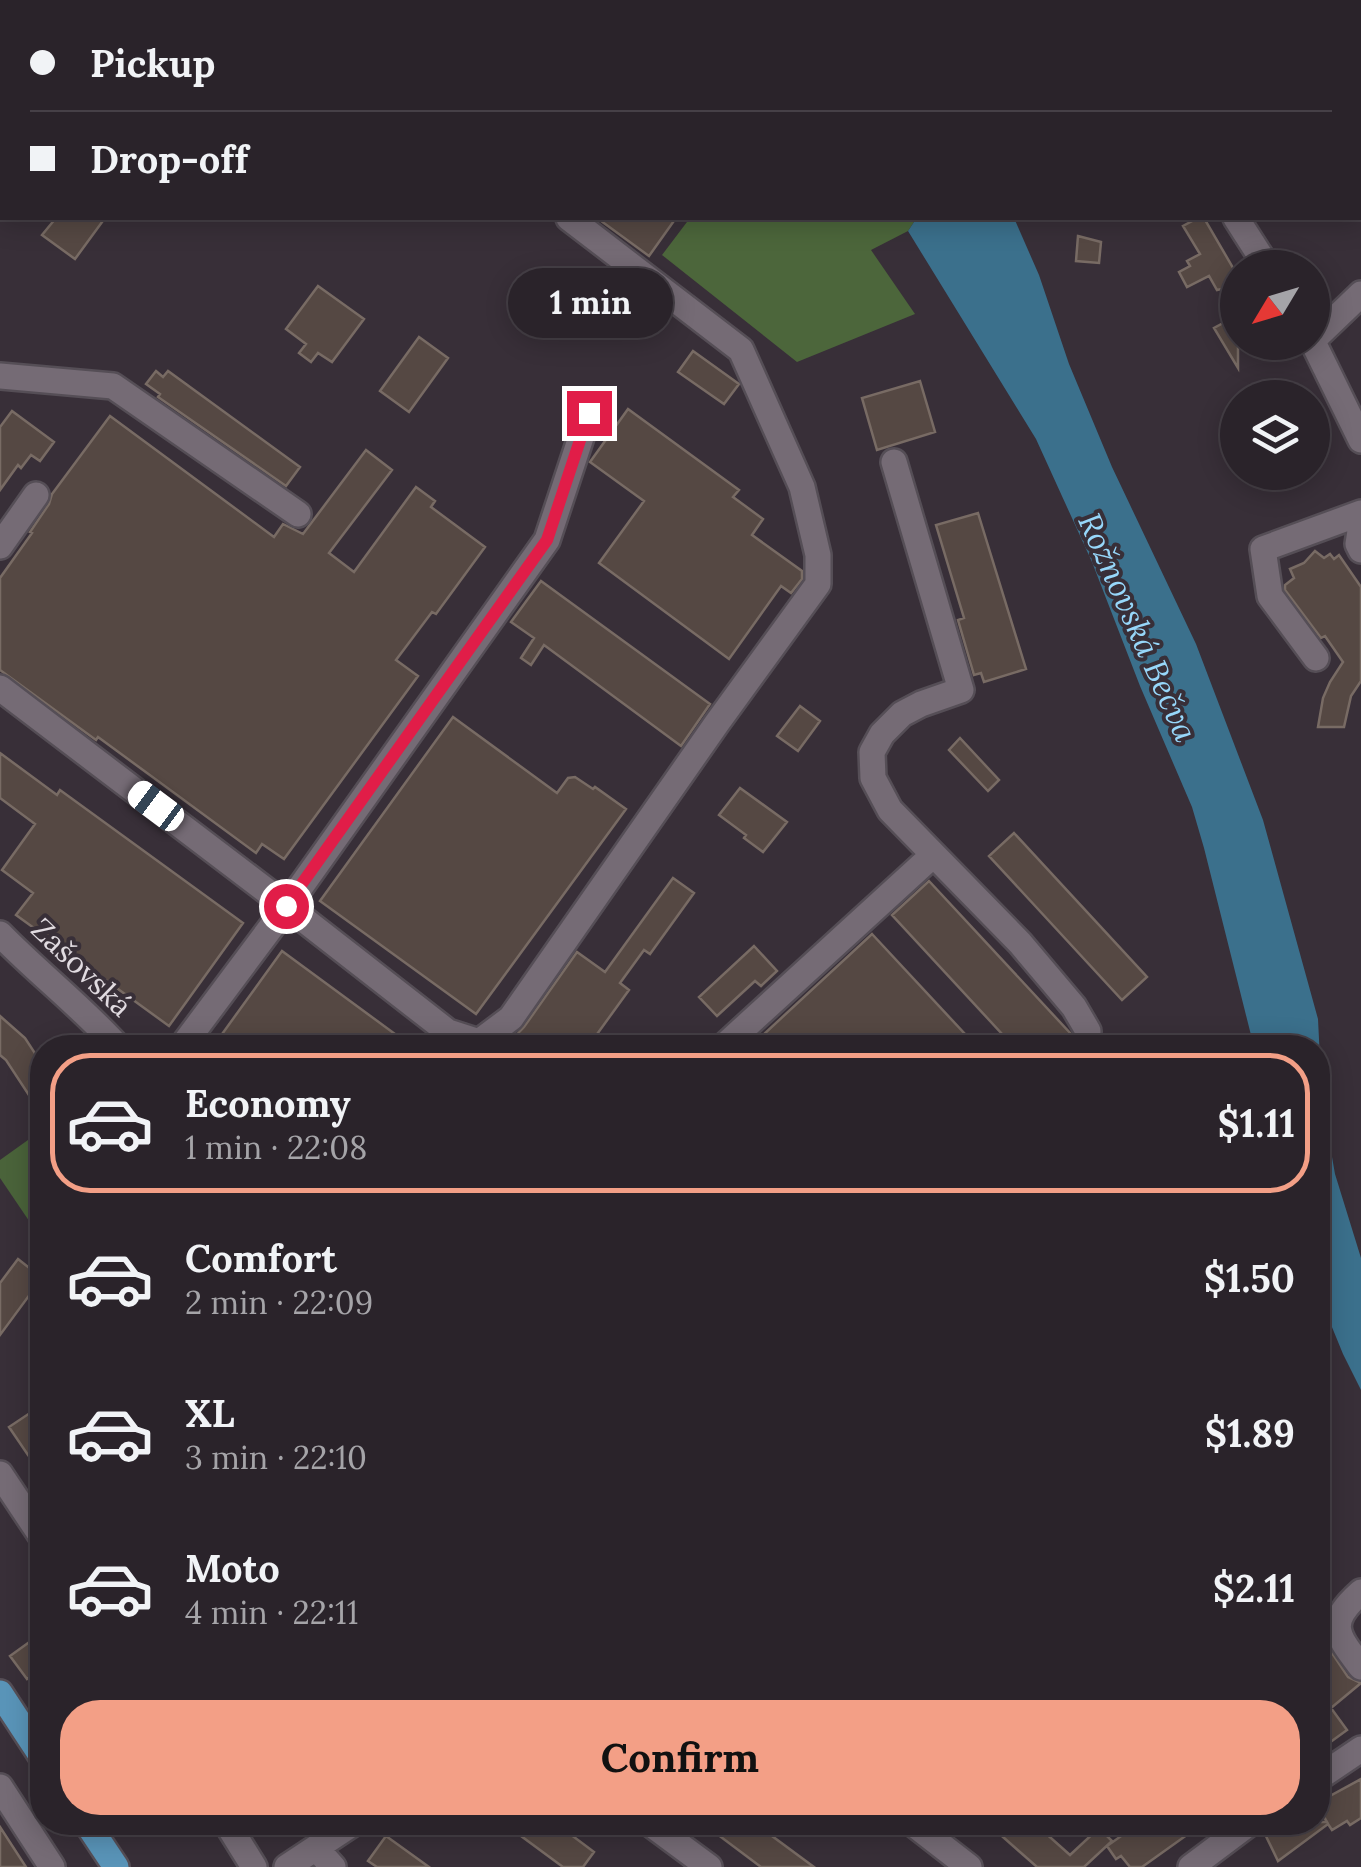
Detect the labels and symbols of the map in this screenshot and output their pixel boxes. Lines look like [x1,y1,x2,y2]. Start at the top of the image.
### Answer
north arrow [1220,250,1330,360]
callout: 1 min [506,268,672,338]
route end [567,391,612,436]
water label: Rožnovská Bečva [1069,506,1207,748]
car [123,776,189,836]
route start [264,884,309,929]
street label: Zašovská [24,910,140,1024]

